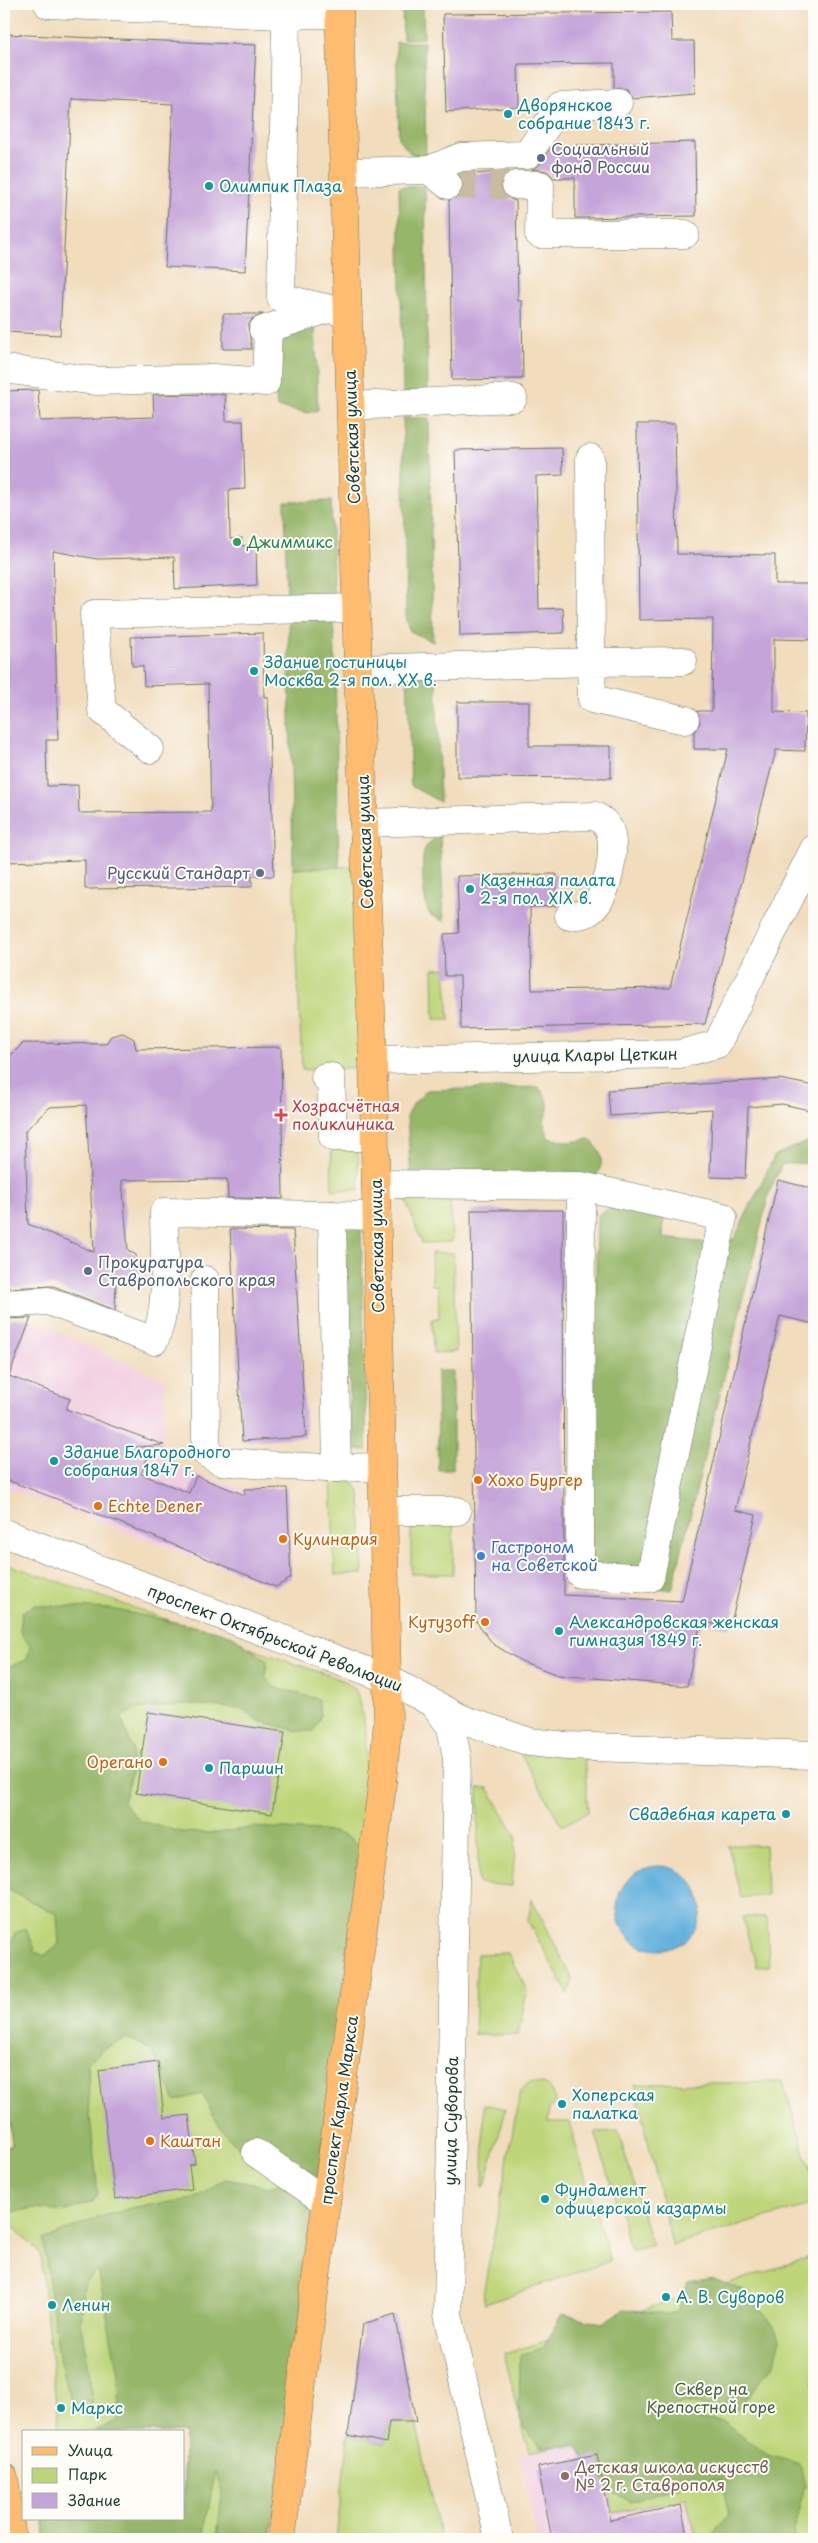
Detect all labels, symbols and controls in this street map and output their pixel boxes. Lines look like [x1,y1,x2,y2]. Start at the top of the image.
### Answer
place label: Дворянское собрание 1843 г. [517,92,650,134]
marker: Дворянское собрание 1843 г. [502,108,514,120]
place label: Социальный фонд России [551,136,650,178]
marker: Социальный фонд России [535,152,547,164]
place label: Олимпик Плаза [219,173,342,197]
marker: Олимпик Плаза [203,180,215,192]
street label: Советская улица [337,370,365,505]
place label: Джиммикс [246,529,333,553]
marker: Джиммикс [231,536,243,548]
place label: Здание гостиницы Москва 2-я пол. ХХ в. [264,649,437,691]
marker: Здание гостиницы Москва 2-я пол. ХХ в. [248,665,260,677]
street label: Советская улица [350,775,378,910]
place label: Русский Стандарт [107,860,250,884]
marker: Русский Стандарт [254,867,266,879]
place label: Казенная палата 2-я пол. XIX в. [480,867,616,909]
marker: Казенная палата 2-я пол. XIX в. [464,883,476,895]
street label: улица Клары Цеткин [512,1041,678,1067]
place label: Хозрасчётная поликлиника [292,1093,400,1135]
marker: Хозрасчётная поликлиника [274,1108,288,1122]
street label: Советская улица [363,1179,389,1313]
place label: Прокуратура Ставропольского края [98,1249,276,1291]
marker: Прокуратура Ставропольского края [82,1265,94,1277]
place label: Здание Благородного собрания 1847 г. [64,1439,231,1481]
marker: Здание Благородного собрания 1847 г. [48,1455,60,1467]
place label: Хохо Бургер [488,1467,583,1491]
marker: Хохо Бургер [472,1474,484,1486]
place label: Echte Dener [108,1493,203,1517]
marker: Echte Dener [92,1500,104,1512]
place label: Кулинария [293,1526,378,1550]
marker: Кулинария [277,1533,289,1545]
place label: Гастроном на Советской [491,1534,598,1576]
marker: Гастроном на Советской [475,1550,487,1562]
street label: проспект Октябрьской Революции [144,1577,406,1697]
place label: Кутузоff [408,1609,477,1633]
place label: Александровская женская гимназия 1849 г. [569,1609,779,1651]
marker: Кутузоff [479,1616,491,1628]
marker: Александровская женская гимназия 1849 г. [553,1625,565,1637]
place label: Орегано [87,1749,153,1773]
place label: Паршин [219,1755,284,1779]
marker: Орегано [157,1756,169,1768]
marker: Паршин [203,1762,215,1774]
place label: Свадебная карета [628,1801,776,1825]
marker: Свадебная карета [780,1808,792,1820]
street label: проспект Карла Маркса [313,2014,363,2206]
street label: улица Суворова [437,2056,463,2186]
place label: Хоперская палатка [572,2082,655,2124]
marker: Хоперская палатка [556,2098,568,2110]
place label: Каштан [160,2128,221,2152]
marker: Каштан [144,2135,156,2147]
place label: Фундамент офицерской казармы [555,2177,727,2219]
marker: Фундамент офицерской казармы [539,2193,551,2205]
place label: А. В. Суворов [676,2284,784,2308]
marker: А. В. Суворов [660,2291,672,2303]
place label: Ленин [62,2292,110,2316]
marker: Ленин [46,2299,58,2311]
park label: Сквер на Крепостной горе [646,2376,776,2418]
place label: Маркс [71,2395,123,2419]
marker: Маркс [55,2402,67,2414]
legend [22,2430,185,2520]
text: Улица [68,2438,113,2461]
place label: Детская школа искусств № 2 г. Ставрополя [574,2454,768,2496]
text: Парк [68,2462,107,2485]
marker: Детская школа искусств № 2 г. Ставрополя [559,2470,571,2482]
text: Здание [68,2488,121,2511]

